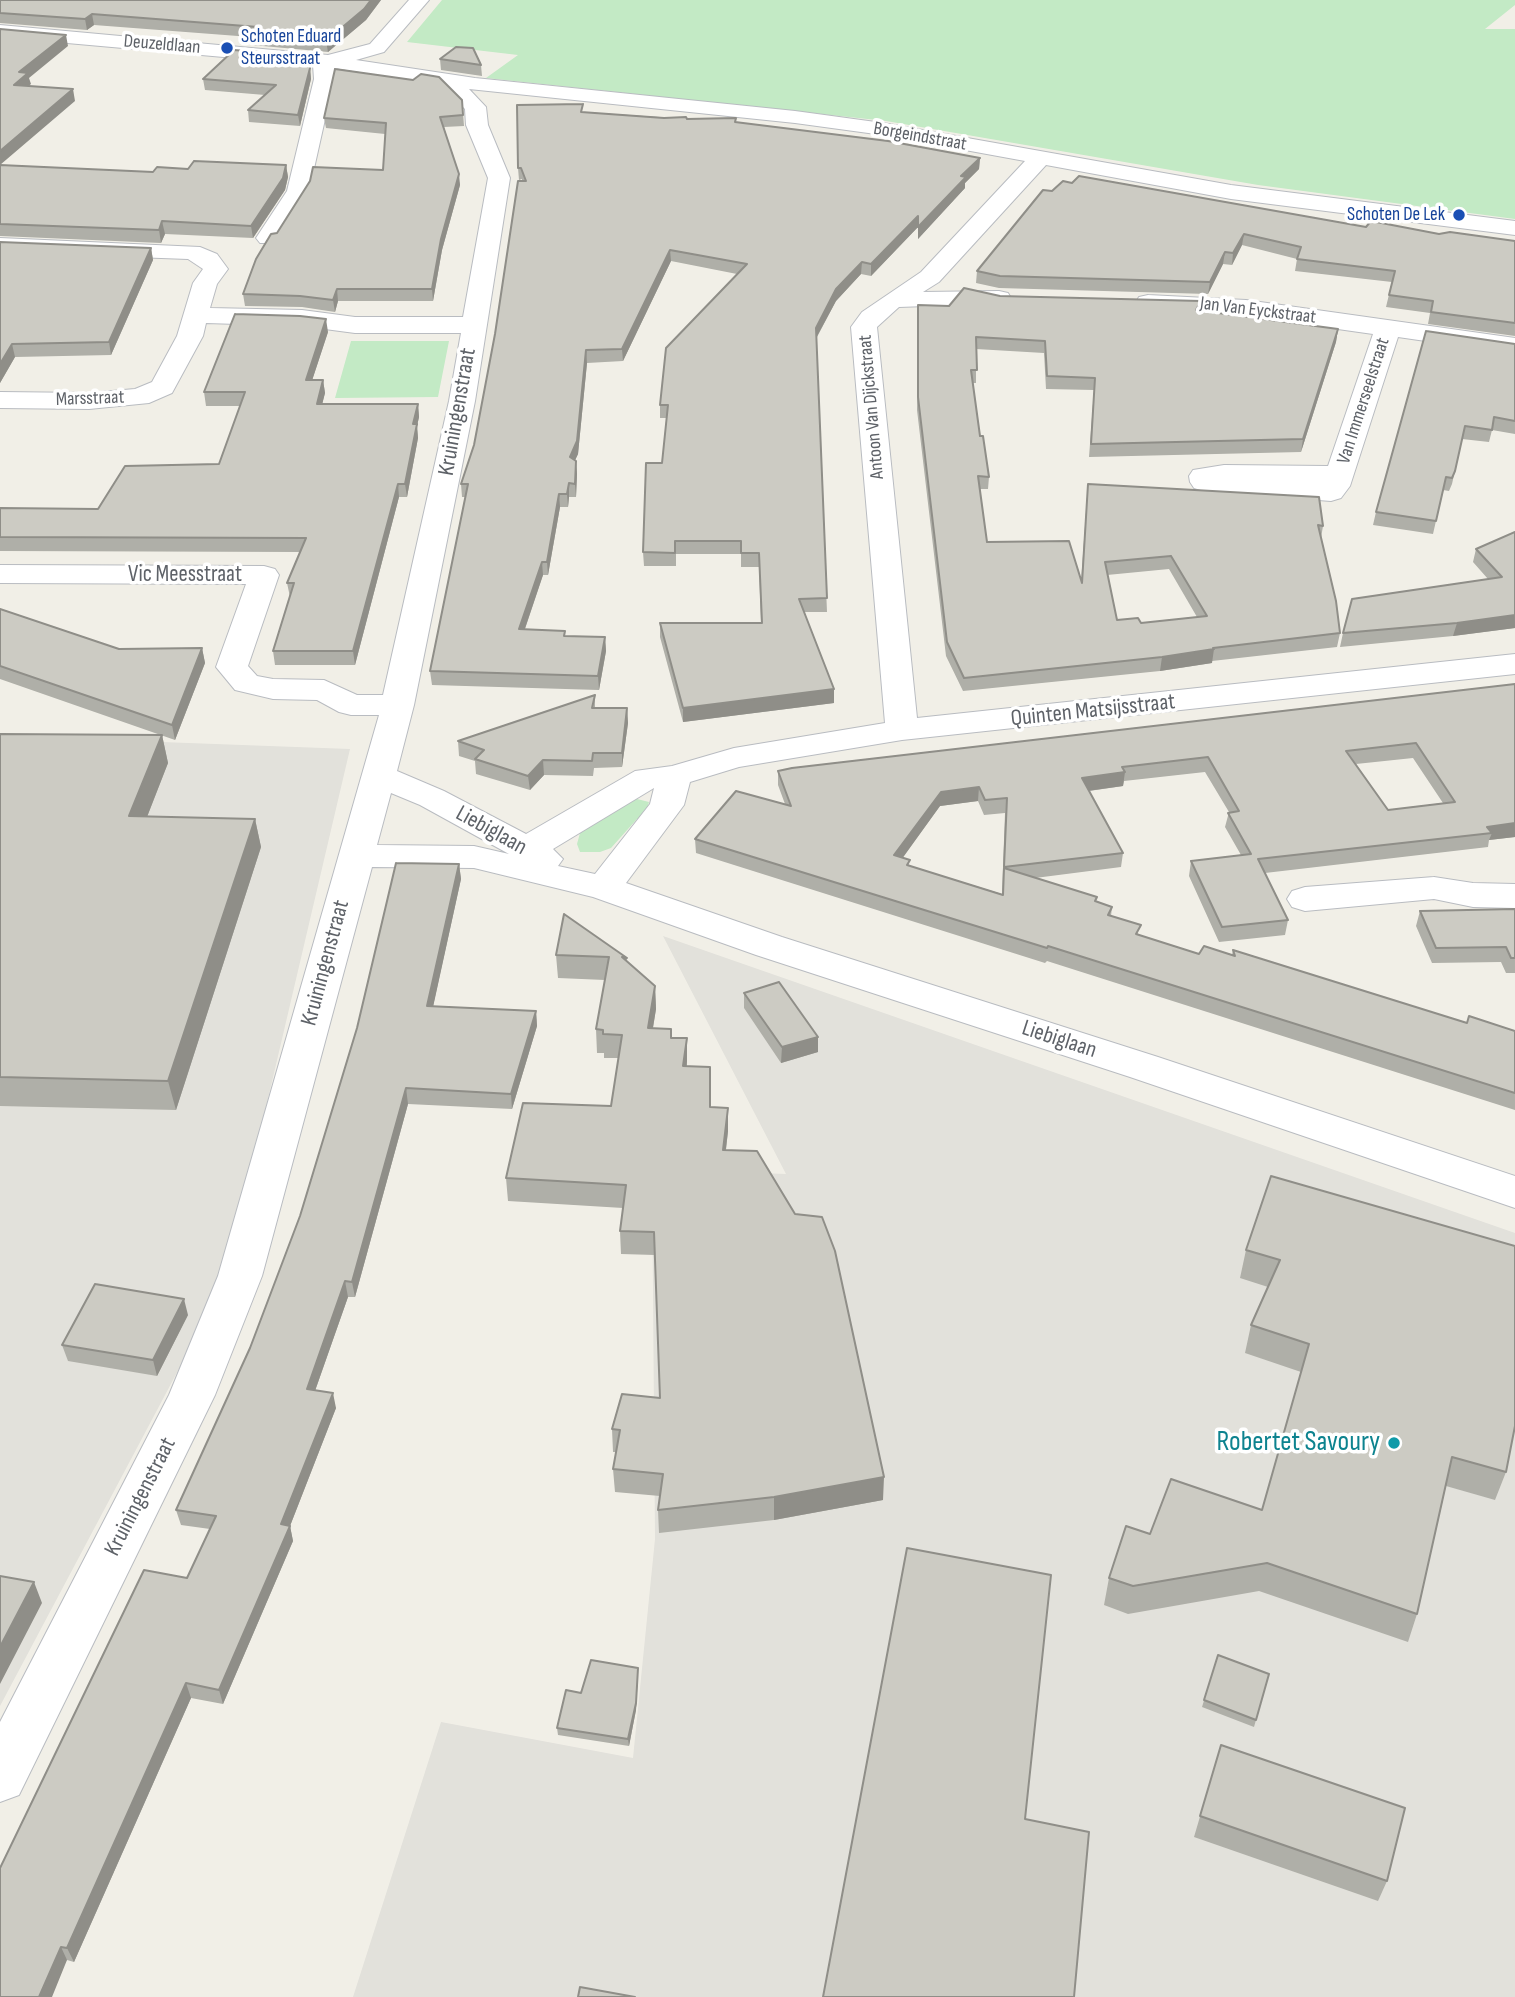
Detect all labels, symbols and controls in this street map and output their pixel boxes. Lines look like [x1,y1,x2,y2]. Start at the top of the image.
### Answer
place label: Schoten Eduard Steursstraat [241,26,341,70]
street label: Deuzeldlaan [123,30,201,60]
marker: Schoten Eduard Steursstraat [219,40,235,56]
street label: Borgeindstraat [872,118,968,156]
place label: Schoten De Lek [1347,204,1445,226]
marker: Schoten De Lek [1451,207,1467,223]
street label: Jan Van Eyckstraat [1199,293,1317,329]
street label: Antoon Van Dijckstraat [854,334,890,480]
street label: Van Immerseelstraat [1333,335,1395,467]
street label: Kruiningenstraat [433,346,483,478]
street label: Marsstraat [55,386,125,412]
street label: Vic Meesstraat [128,561,242,589]
street label: Quinten Matsijsstraat [1009,689,1177,733]
street label: Liebiglaan [451,800,531,862]
street label: Kruiningenstraat [296,897,356,1029]
street label: Liebiglaan [1018,1015,1100,1065]
place label: Robertet Savoury [1216,1426,1380,1460]
street label: Kruiningenstraat [99,1433,183,1561]
marker: Robertet Savoury [1386,1435,1402,1451]

